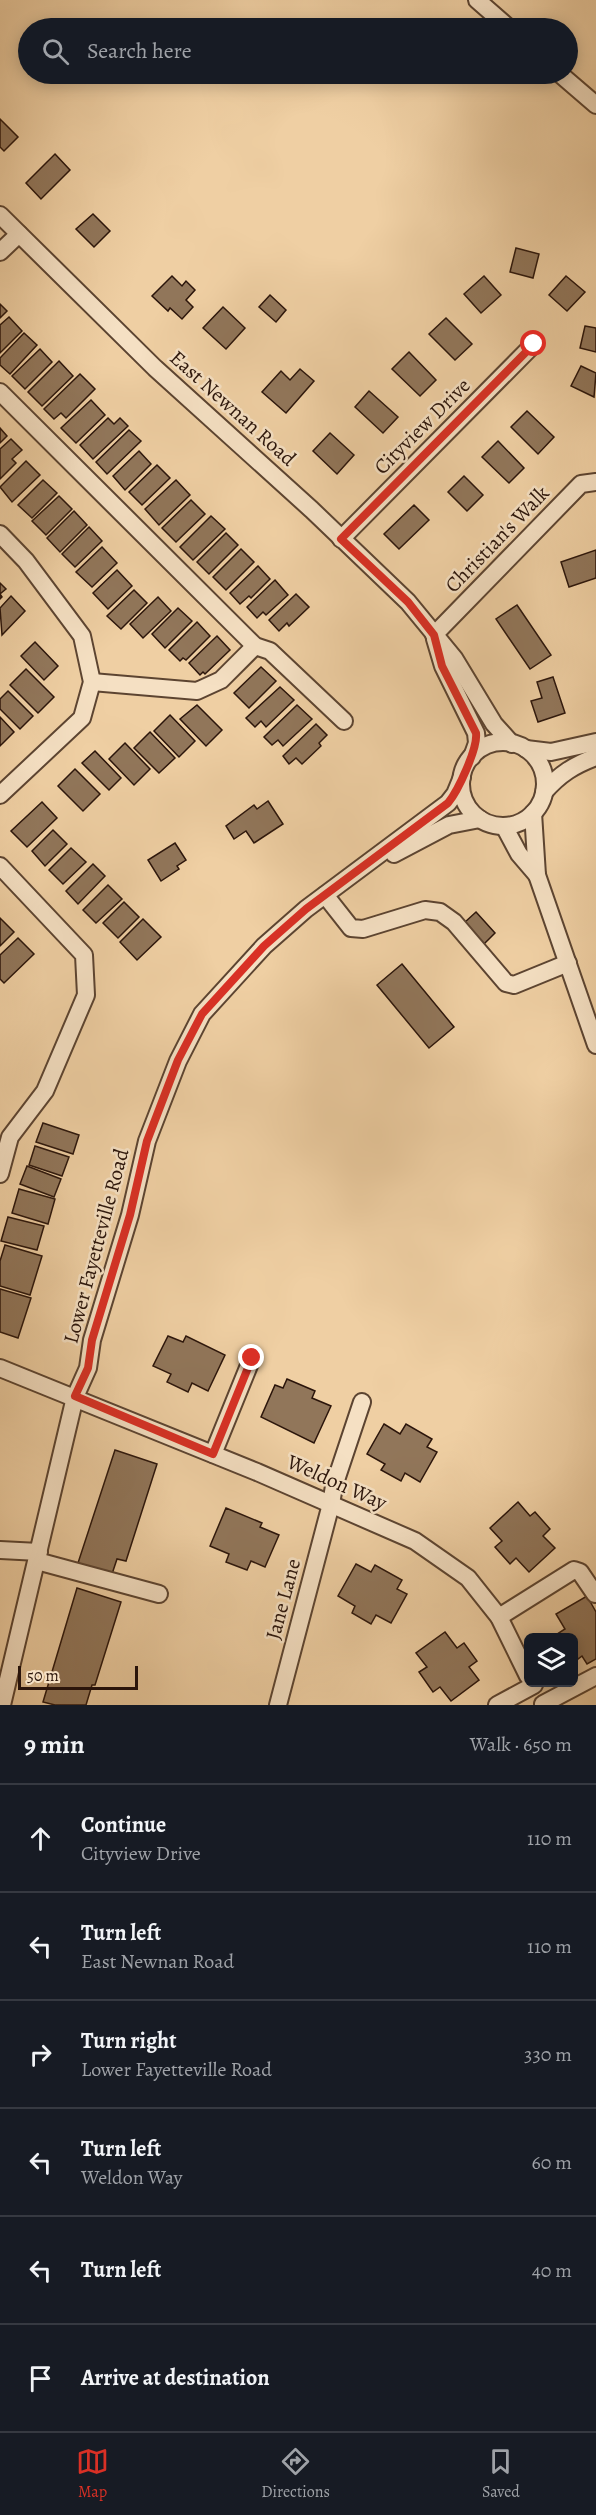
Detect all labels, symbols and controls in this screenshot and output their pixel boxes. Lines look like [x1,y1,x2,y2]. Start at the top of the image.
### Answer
search box [18,18,578,84]
icon: search [39,35,72,68]
text: Search here [87,36,192,66]
route start [520,330,546,356]
street label: East Newnan Road [164,344,303,473]
street label: Cityview Drive [368,372,476,480]
street label: Christian's Walk [439,479,556,599]
street label: Lower Fayetteville Road [57,1145,136,1347]
route end [238,1344,264,1370]
street label: Weldon Way [282,1447,392,1517]
street label: Jane Lane [259,1556,307,1642]
map controls [524,1633,578,1687]
button: layers [524,1633,578,1687]
scale bar [18,1663,138,1690]
text: 50 m [27,1665,59,1687]
text: 9 min [24,1727,85,1762]
text: Walk · 650 m [470,1731,572,1758]
text: Continue [81,1810,166,1840]
icon: ahead [24,1822,57,1855]
text: 110 m [527,1825,572,1852]
text: Cityview Drive [81,1840,201,1867]
text: Turn left [81,1918,161,1948]
icon: left [24,1930,57,1963]
text: 110 m [527,1933,572,1960]
text: East Newnan Road [81,1948,234,1975]
text: Turn right [81,2026,177,2056]
icon: right [24,2038,57,2071]
text: 330 m [524,2041,572,2068]
text: Lower Fayetteville Road [81,2056,272,2083]
text: Turn left [81,2134,161,2164]
icon: left [24,2146,57,2179]
text: 60 m [532,2149,572,2176]
text: Weldon Way [81,2164,183,2191]
icon: left [24,2254,57,2287]
text: Turn left [81,2255,161,2285]
text: 40 m [532,2257,572,2284]
icon: arrive [24,2362,57,2395]
text: Arrive at destination [81,2363,270,2393]
tab: Map [76,2445,109,2503]
tab: Directions [261,2445,330,2503]
tab: Saved [482,2445,520,2503]

